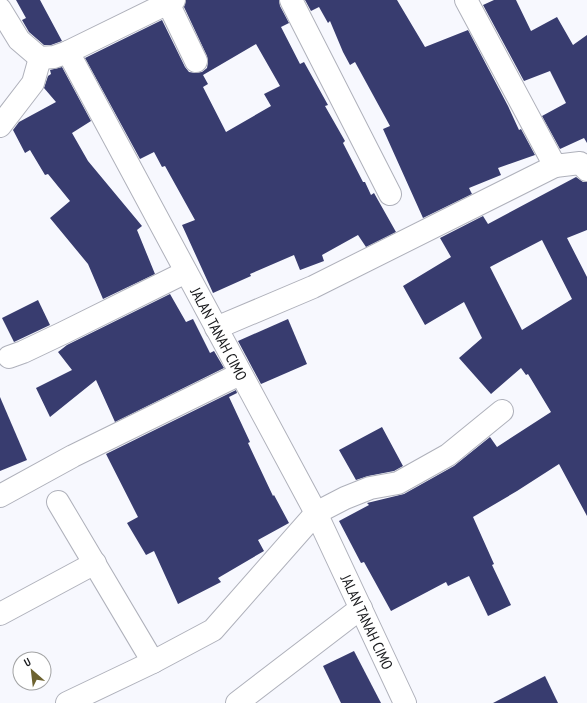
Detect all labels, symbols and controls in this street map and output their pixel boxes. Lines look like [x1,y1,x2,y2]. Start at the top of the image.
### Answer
street label: JALAN TANAH CIMO [186,283,251,384]
street label: JALAN TANAH CIMO [336,571,397,672]
north arrow [12,651,52,691]
text: U [22,655,33,670]

